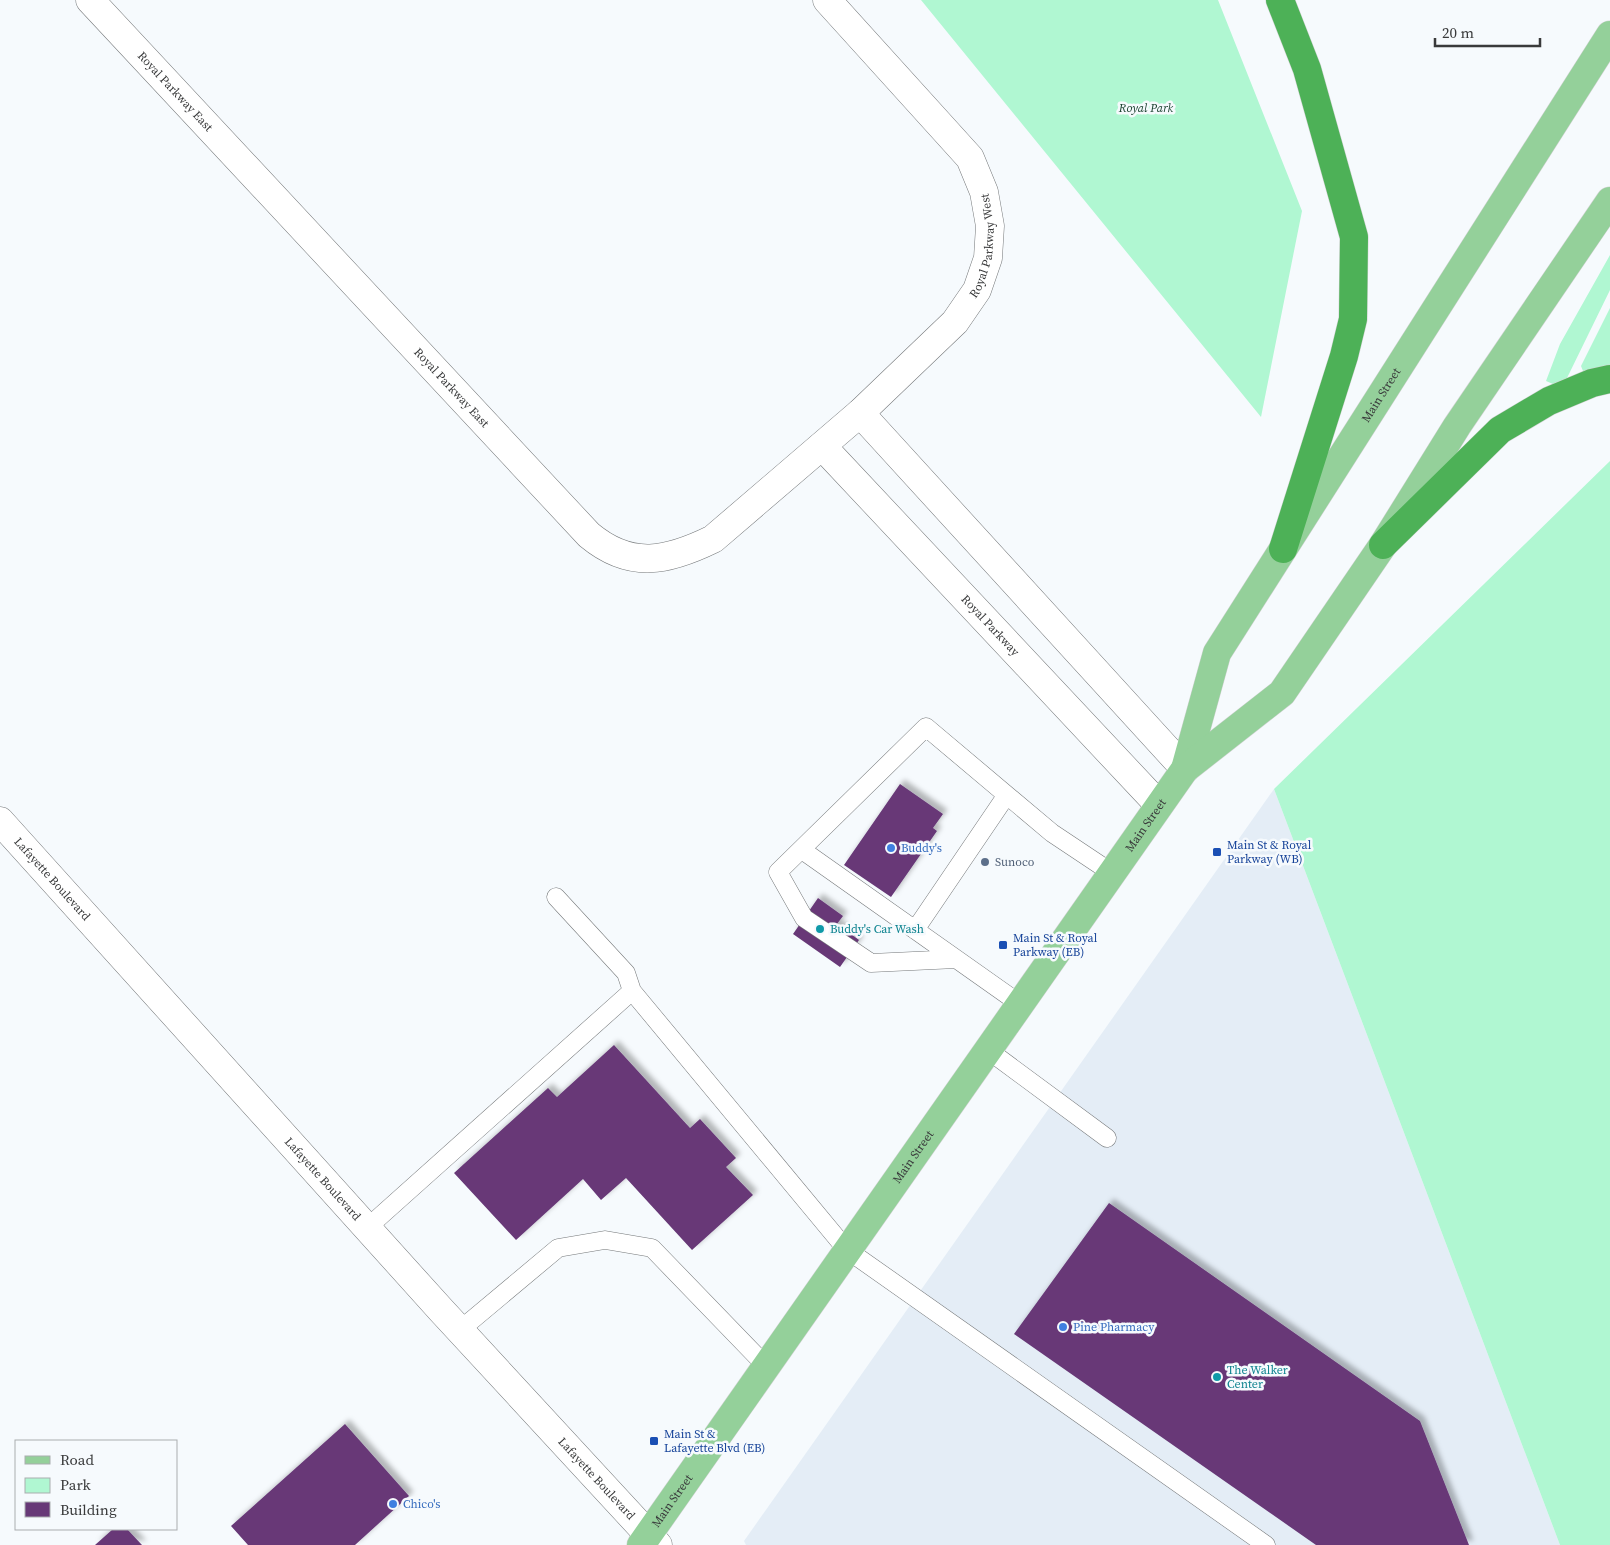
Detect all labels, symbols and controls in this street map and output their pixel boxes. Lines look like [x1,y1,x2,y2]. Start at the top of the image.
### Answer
scale bar [1435,15,1540,47]
text: 20 m [1442,22,1474,43]
street label: Royal Parkway East [134,48,217,135]
park label: Royal Park [1118,100,1174,116]
street label: Royal Parkway West [966,192,998,301]
street label: Royal Parkway East [410,344,493,431]
street label: Main Street [1358,365,1404,425]
street label: Royal Parkway [958,591,1024,660]
street label: Main Street [1121,795,1170,855]
street label: Lafayette Boulevard [11,834,94,924]
place label: Main St & Royal Parkway (WB) [1227,837,1312,867]
place label: Buddy's [901,840,942,856]
marker: Buddy's [885,842,897,854]
marker: Main St & Royal Parkway (WB) [1211,846,1223,858]
place label: Sunoco [995,854,1035,870]
marker: Sunoco [979,856,991,868]
place label: Buddy's Car Wash [830,921,924,937]
marker: Buddy's Car Wash [814,923,826,935]
place label: Main St & Royal Parkway (EB) [1013,930,1098,960]
marker: Main St & Royal Parkway (EB) [997,939,1009,951]
street label: Main Street [889,1127,937,1187]
street label: Lafayette Boulevard [281,1134,365,1224]
place label: Pine Pharmacy [1073,1319,1155,1335]
marker: Pine Pharmacy [1057,1321,1069,1333]
place label: The Walker Center [1227,1362,1288,1392]
marker: The Walker Center [1211,1371,1223,1383]
place label: Main St & Lafayette Blvd (EB) [664,1426,765,1456]
street label: Lafayette Boulevard [555,1434,639,1523]
marker: Main St & Lafayette Blvd (EB) [648,1435,660,1447]
legend [15,1440,178,1530]
text: Road [60,1449,94,1470]
street label: Main Street [648,1471,696,1531]
text: Park [60,1474,92,1495]
place label: Chico's [403,1496,440,1512]
marker: Chico's [387,1498,399,1510]
text: Building [60,1499,117,1520]

